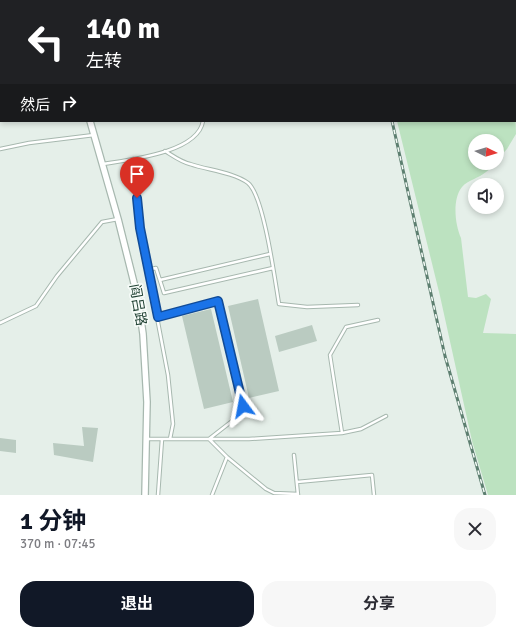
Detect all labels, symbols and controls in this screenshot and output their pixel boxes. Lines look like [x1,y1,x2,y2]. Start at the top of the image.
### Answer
text: 140 m [86,12,160,46]
icon: left [20,16,72,68]
text: 左转 [86,50,122,72]
icon: right [58,92,80,114]
text: 然后 [20,96,50,114]
north arrow [468,134,504,170]
map controls [468,134,504,214]
pin [120,157,154,198]
icon: arrive [126,163,148,185]
button: sound [468,178,504,214]
street label: 阎吕路 [126,283,150,327]
position arrow [222,385,264,427]
text: 1 分钟 [20,506,86,536]
button: close [454,508,496,550]
text: 370 m · 07:45 [20,536,96,552]
button: 退出 [20,581,254,627]
button: 分享 [262,581,496,627]

